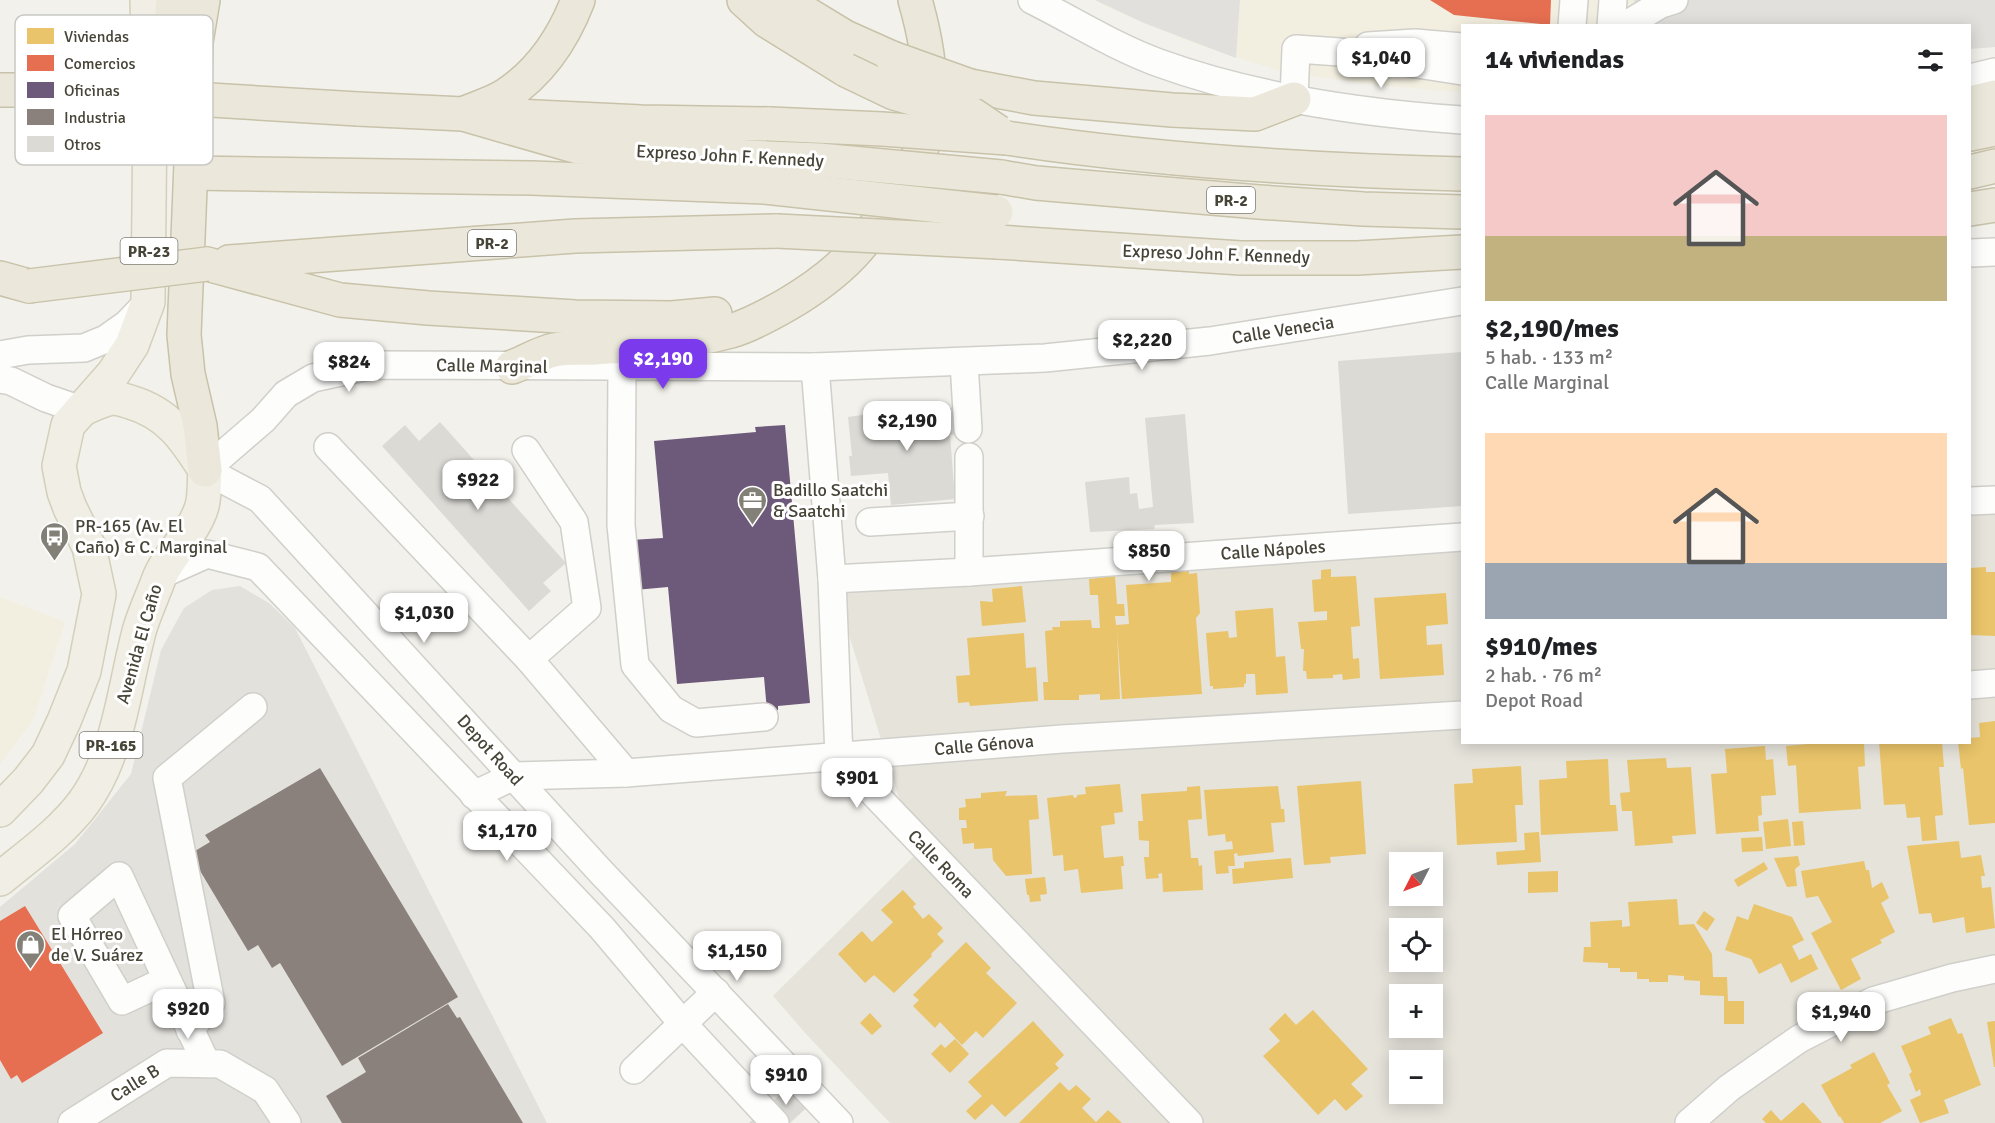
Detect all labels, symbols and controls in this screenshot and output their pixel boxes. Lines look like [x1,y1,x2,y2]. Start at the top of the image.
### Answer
legend [15,15,213,165]
text: Viviendas [64,27,129,47]
pin: $1,040 [1332,38,1430,89]
text: 14 viviendas [1485,44,1624,76]
icon: filters [1914,44,1947,77]
text: $1,040 [1351,45,1411,70]
text: Comercios [64,54,136,74]
text: Oficinas [64,81,120,101]
text: Industria [64,108,126,128]
text: Otros [64,135,101,155]
street label: Expreso John F. Kennedy [636,140,825,172]
icon: home [1662,154,1770,262]
road number: PR-2 [1207,187,1255,213]
road number: PR-2 [468,230,516,256]
road number: PR-23 [120,238,178,264]
street label: Expreso John F. Kennedy [1122,240,1311,268]
street label: Calle Venecia [1230,311,1336,349]
text: $2,190/mes [1485,313,1619,345]
pin: $2,220 [1093,320,1191,371]
text: $2,220 [1112,327,1172,352]
pin: $2,190 [614,339,712,390]
pin: $824 [313,342,385,393]
text: 5 hab. · 133 m² [1485,345,1613,370]
text: $2,190 [633,346,693,371]
text: $824 [327,349,371,374]
street label: Calle Marginal [436,354,548,378]
text: Calle Marginal [1485,370,1609,395]
pin: $2,190 [858,401,956,452]
text: $2,190 [877,408,937,433]
pin: $922 [442,460,514,511]
text: $922 [456,467,500,492]
icon: home [1662,472,1770,580]
place label: Badillo Saatchi & Saatchi [773,479,888,522]
office icon: Badillo Saatchi & Saatchi [736,484,768,526]
place label: PR-165 (Av. El Caño) & C. Marginal [75,515,227,558]
bus stop icon: PR-165 (Av. El Caño) & C. Marginal [38,520,70,562]
pin: $850 [1113,531,1185,582]
street label: Calle Nápoles [1220,535,1326,565]
text: $850 [1127,538,1171,563]
street label: Avenida El Caño [111,582,167,706]
pin: $1,030 [375,593,473,644]
text: $1,030 [394,600,454,625]
text: $910/mes [1485,631,1597,663]
text: 2 hab. · 76 m² [1485,663,1602,688]
text: Depot Road [1485,688,1583,713]
street label: Depot Road [452,710,528,790]
street label: Calle Génova [933,730,1035,760]
road number: PR-165 [80,732,142,758]
pin: $901 [821,758,893,809]
text: $901 [835,765,879,790]
pin: $1,170 [458,811,556,862]
text: $1,170 [477,818,537,843]
street label: Calle Roma [903,825,979,903]
north arrow [1389,852,1443,906]
map controls [1389,852,1443,1104]
button: locate [1389,918,1443,972]
place label: El Hórreo de V. Suárez [51,923,143,966]
shop icon: El Hórreo de V. Suárez [14,928,46,970]
pin: $1,150 [688,931,786,982]
text: $1,150 [707,938,767,963]
button: + [1389,984,1443,1038]
pin: $920 [152,989,224,1040]
pin: $1,940 [1792,992,1890,1043]
text: $920 [166,996,210,1021]
text: $1,940 [1811,999,1871,1024]
button: − [1389,1050,1443,1104]
pin: $910 [750,1055,822,1106]
street label: Calle B [106,1059,164,1107]
text: $910 [764,1062,808,1087]

